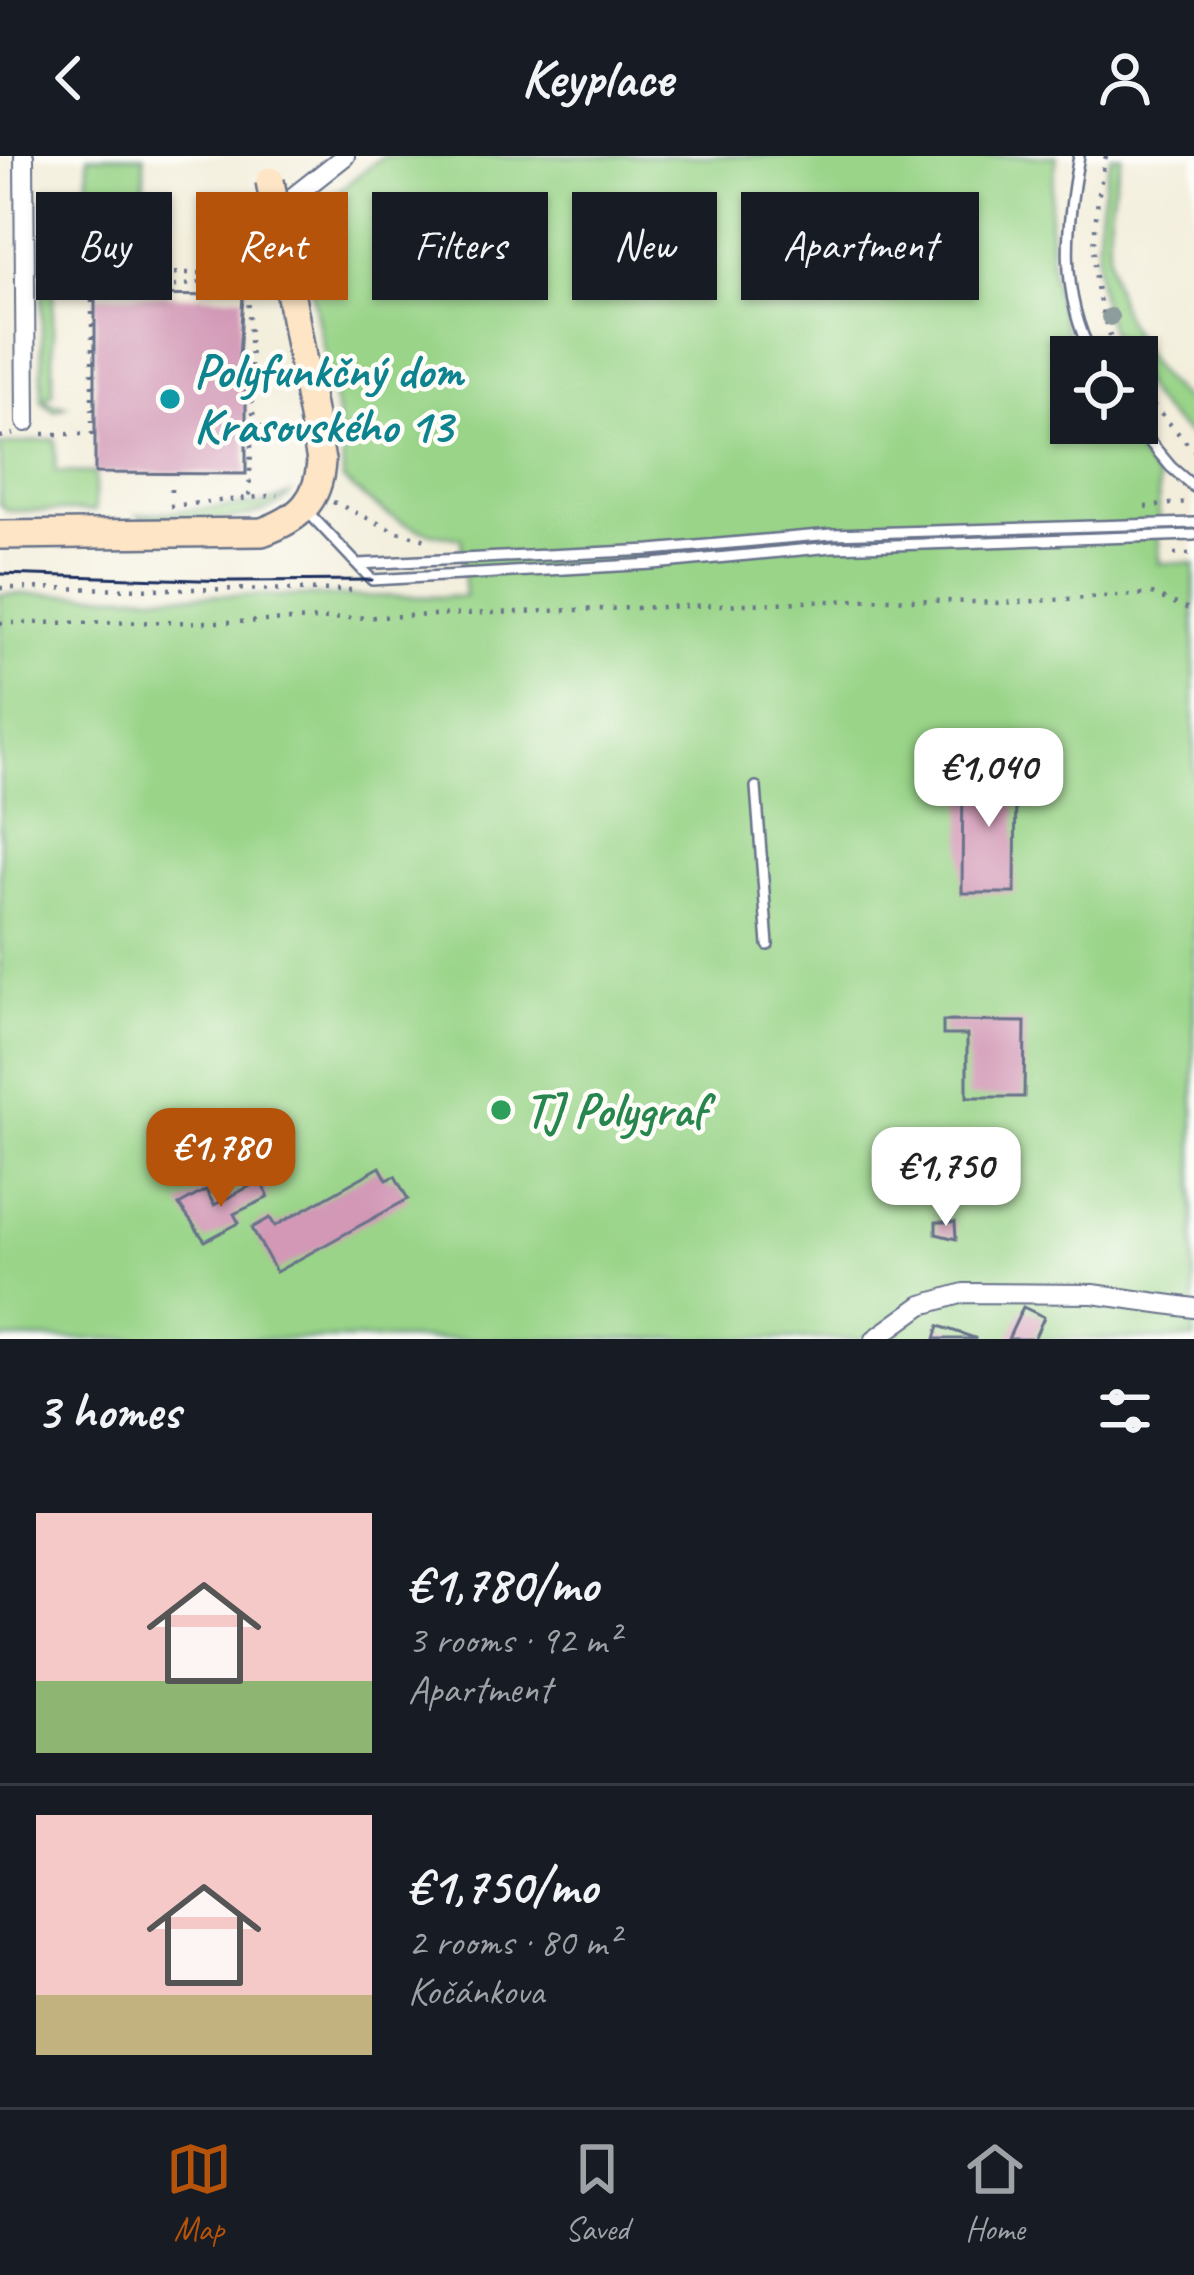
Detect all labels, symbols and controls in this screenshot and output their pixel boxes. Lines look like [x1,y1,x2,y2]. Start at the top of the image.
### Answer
text: Keyplace [521,44,673,112]
icon: back [36,45,102,111]
icon: person [1092,45,1158,111]
chip: Buy [36,192,172,300]
chip: Rent [196,192,348,300]
chip: Filters [372,192,548,300]
chip: New [572,192,717,300]
chip: Apartment [741,192,979,300]
map controls [1050,336,1158,444]
button: locate [1050,336,1158,444]
place label: Polyfunkčný dom Krasovského 13 [194,341,465,456]
marker: Polyfunkčný dom Krasovského 13 [157,386,183,412]
pin: €1,040 [891,728,1087,830]
text: €1,040 [941,742,1037,791]
place label: TJ Polygraf [525,1080,717,1140]
marker: TJ Polygraf [488,1097,514,1123]
pin: €1,780 [123,1108,319,1210]
text: €1,780 [173,1122,269,1171]
pin: €1,750 [848,1127,1044,1229]
text: €1,750 [899,1141,993,1190]
icon: filters [1092,1378,1158,1444]
text: 3 homes [36,1379,180,1443]
text: €1,780/mo [408,1552,598,1616]
icon: home [132,1561,276,1705]
text: 3 rooms · 92 m² [408,1616,619,1665]
text: Apartment [408,1665,551,1714]
text: €1,750/mo [408,1854,597,1918]
icon: home [132,1863,276,2007]
text: 2 rooms · 80 m² [408,1918,619,1967]
text: Kočánkova [408,1967,544,2016]
tab: Map [166,2136,232,2250]
tab: Saved [564,2136,630,2250]
tab: Home [962,2136,1028,2250]

